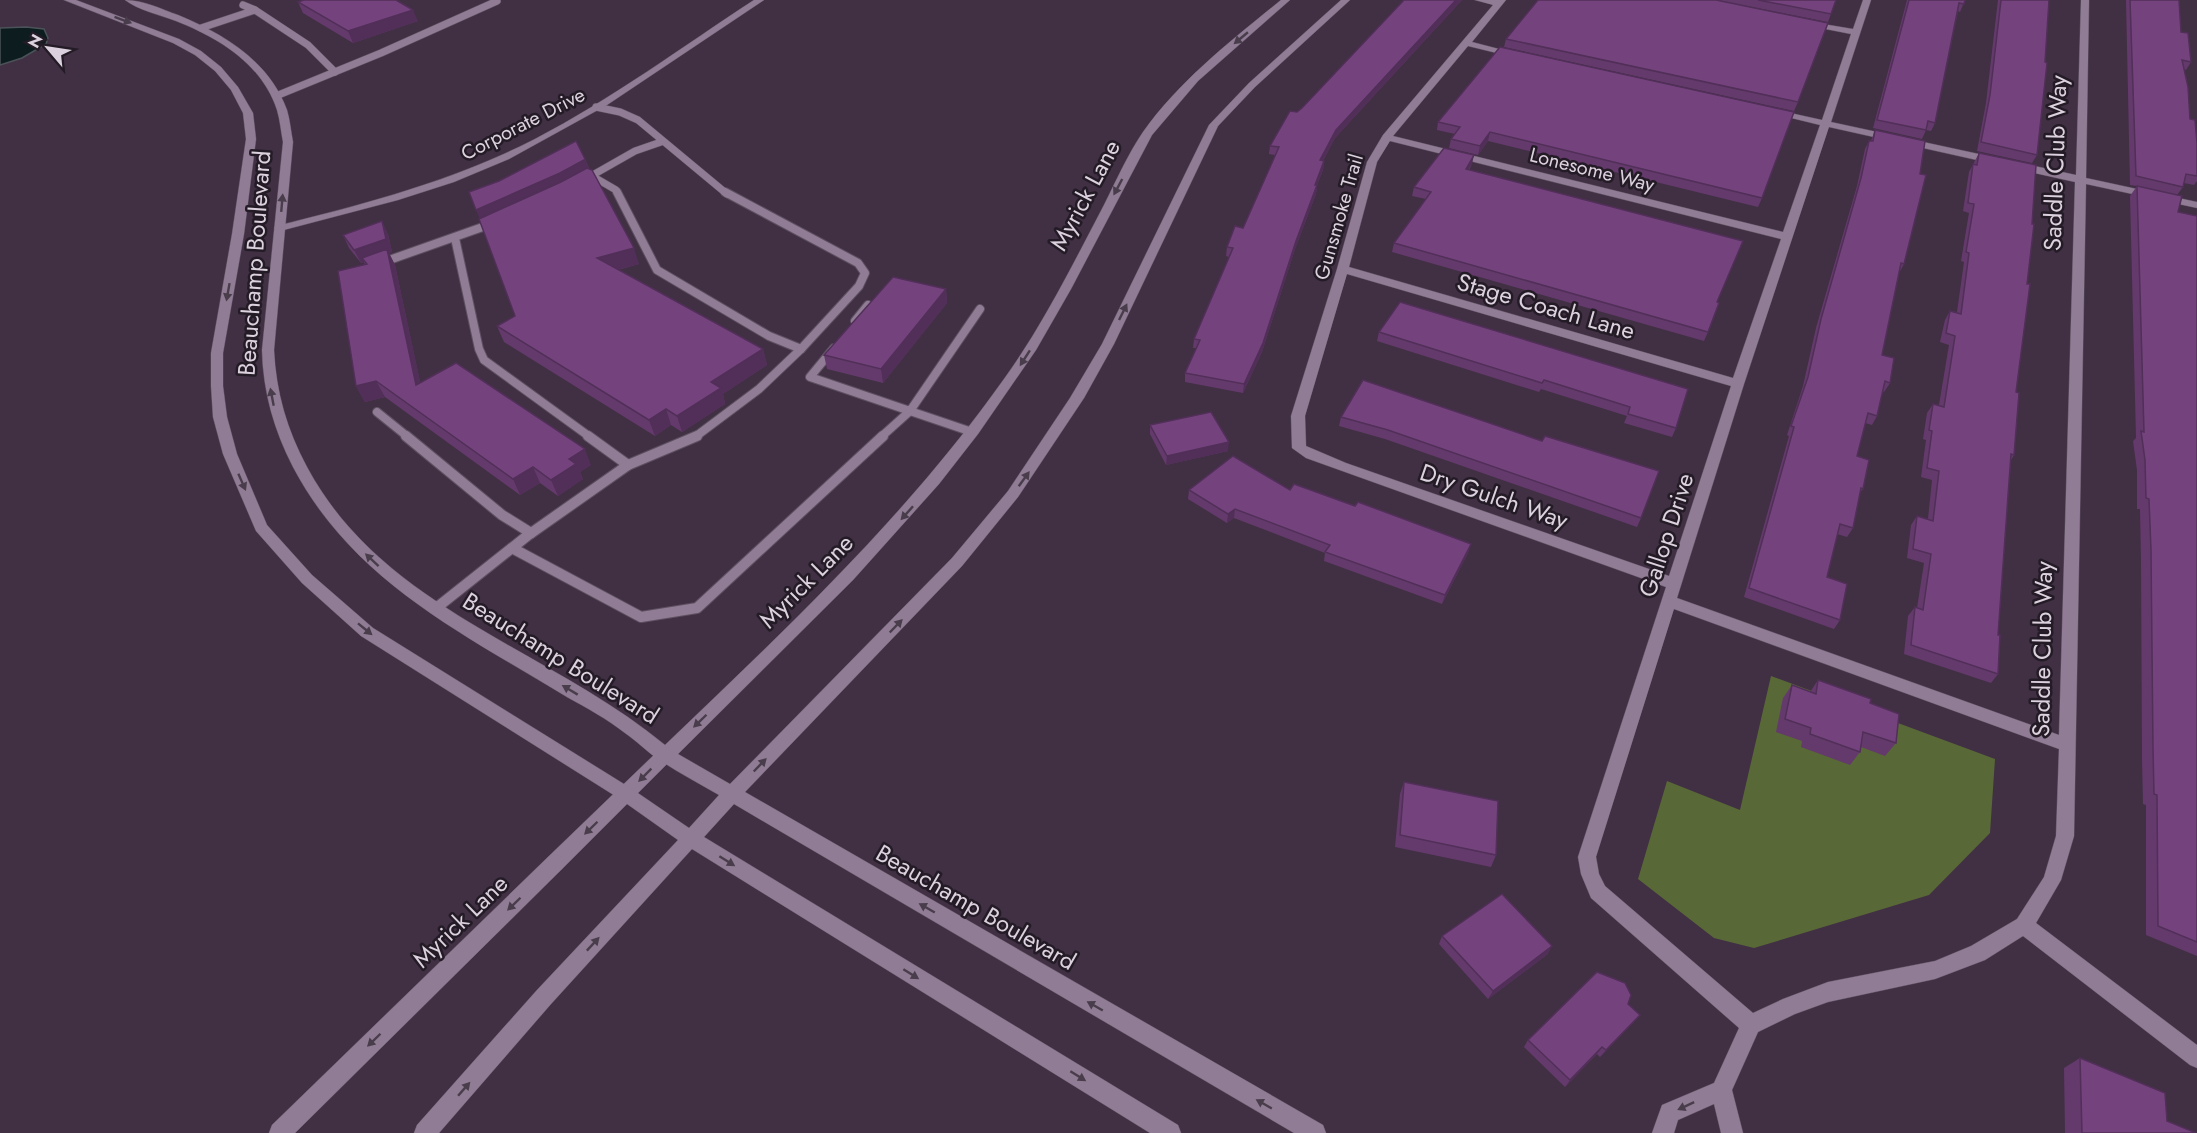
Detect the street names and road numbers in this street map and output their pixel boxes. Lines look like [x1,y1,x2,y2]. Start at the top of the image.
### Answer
street label: Saddle Club Way [2034,74,2076,252]
street label: Corporate Drive [456,80,590,168]
street label: Myrick Lane [1041,133,1129,257]
street label: Lonesome Way [1527,140,1658,200]
street label: Beauchamp Boulevard [229,149,279,377]
street label: Gunsmoke Trail [1307,151,1371,283]
street label: Stage Coach Lane [1453,264,1639,348]
street label: Dry Gulch Way [1415,454,1573,538]
street label: Gallop Drive [1629,468,1703,602]
street label: Myrick Lane [751,526,861,636]
street label: Saddle Club Way [2023,560,2061,737]
street label: Beauchamp Boulevard [456,583,666,733]
street label: Beauchamp Boulevard [869,835,1083,979]
street label: Myrick Lane [404,866,516,976]

